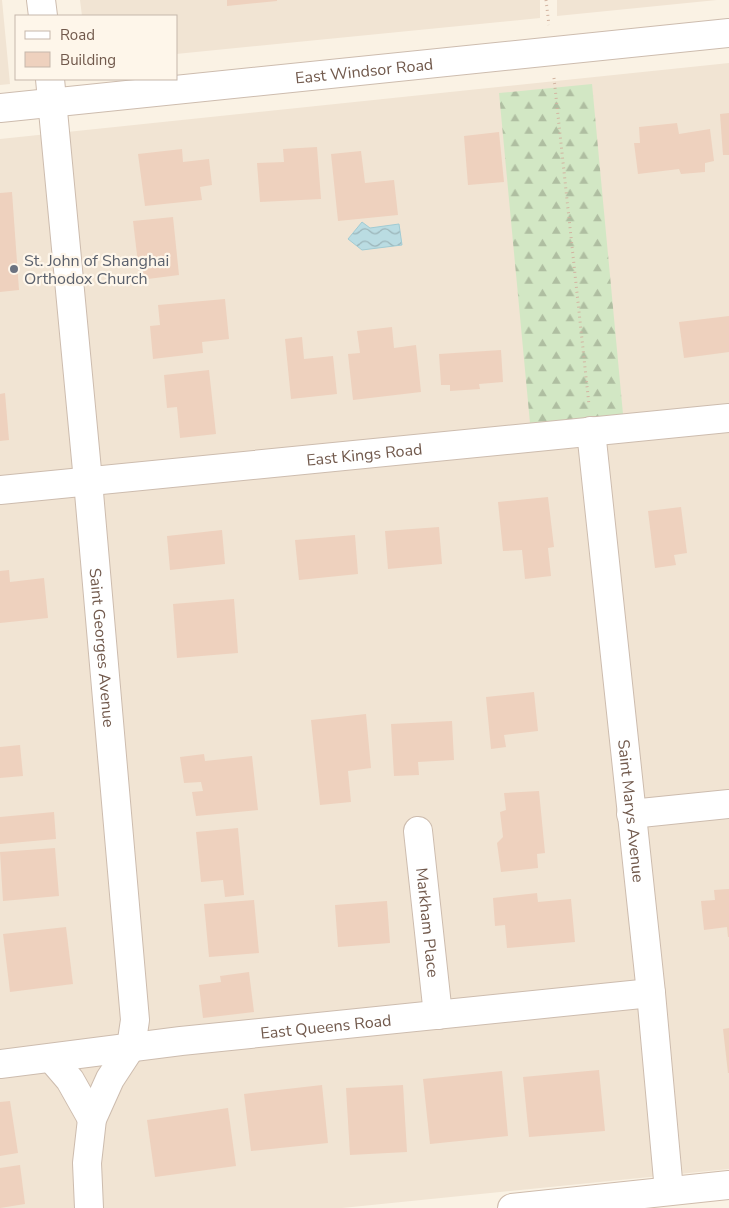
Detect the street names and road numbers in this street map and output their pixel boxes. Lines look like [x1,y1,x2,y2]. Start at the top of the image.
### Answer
street label: East Windsor Road [294,54,434,90]
street label: East Kings Road [305,438,423,472]
street label: Saint Georges Avenue [84,567,119,728]
street label: Saint Marys Avenue [612,738,649,884]
street label: Markham Place [410,866,444,979]
street label: East Queens Road [259,1010,392,1045]

